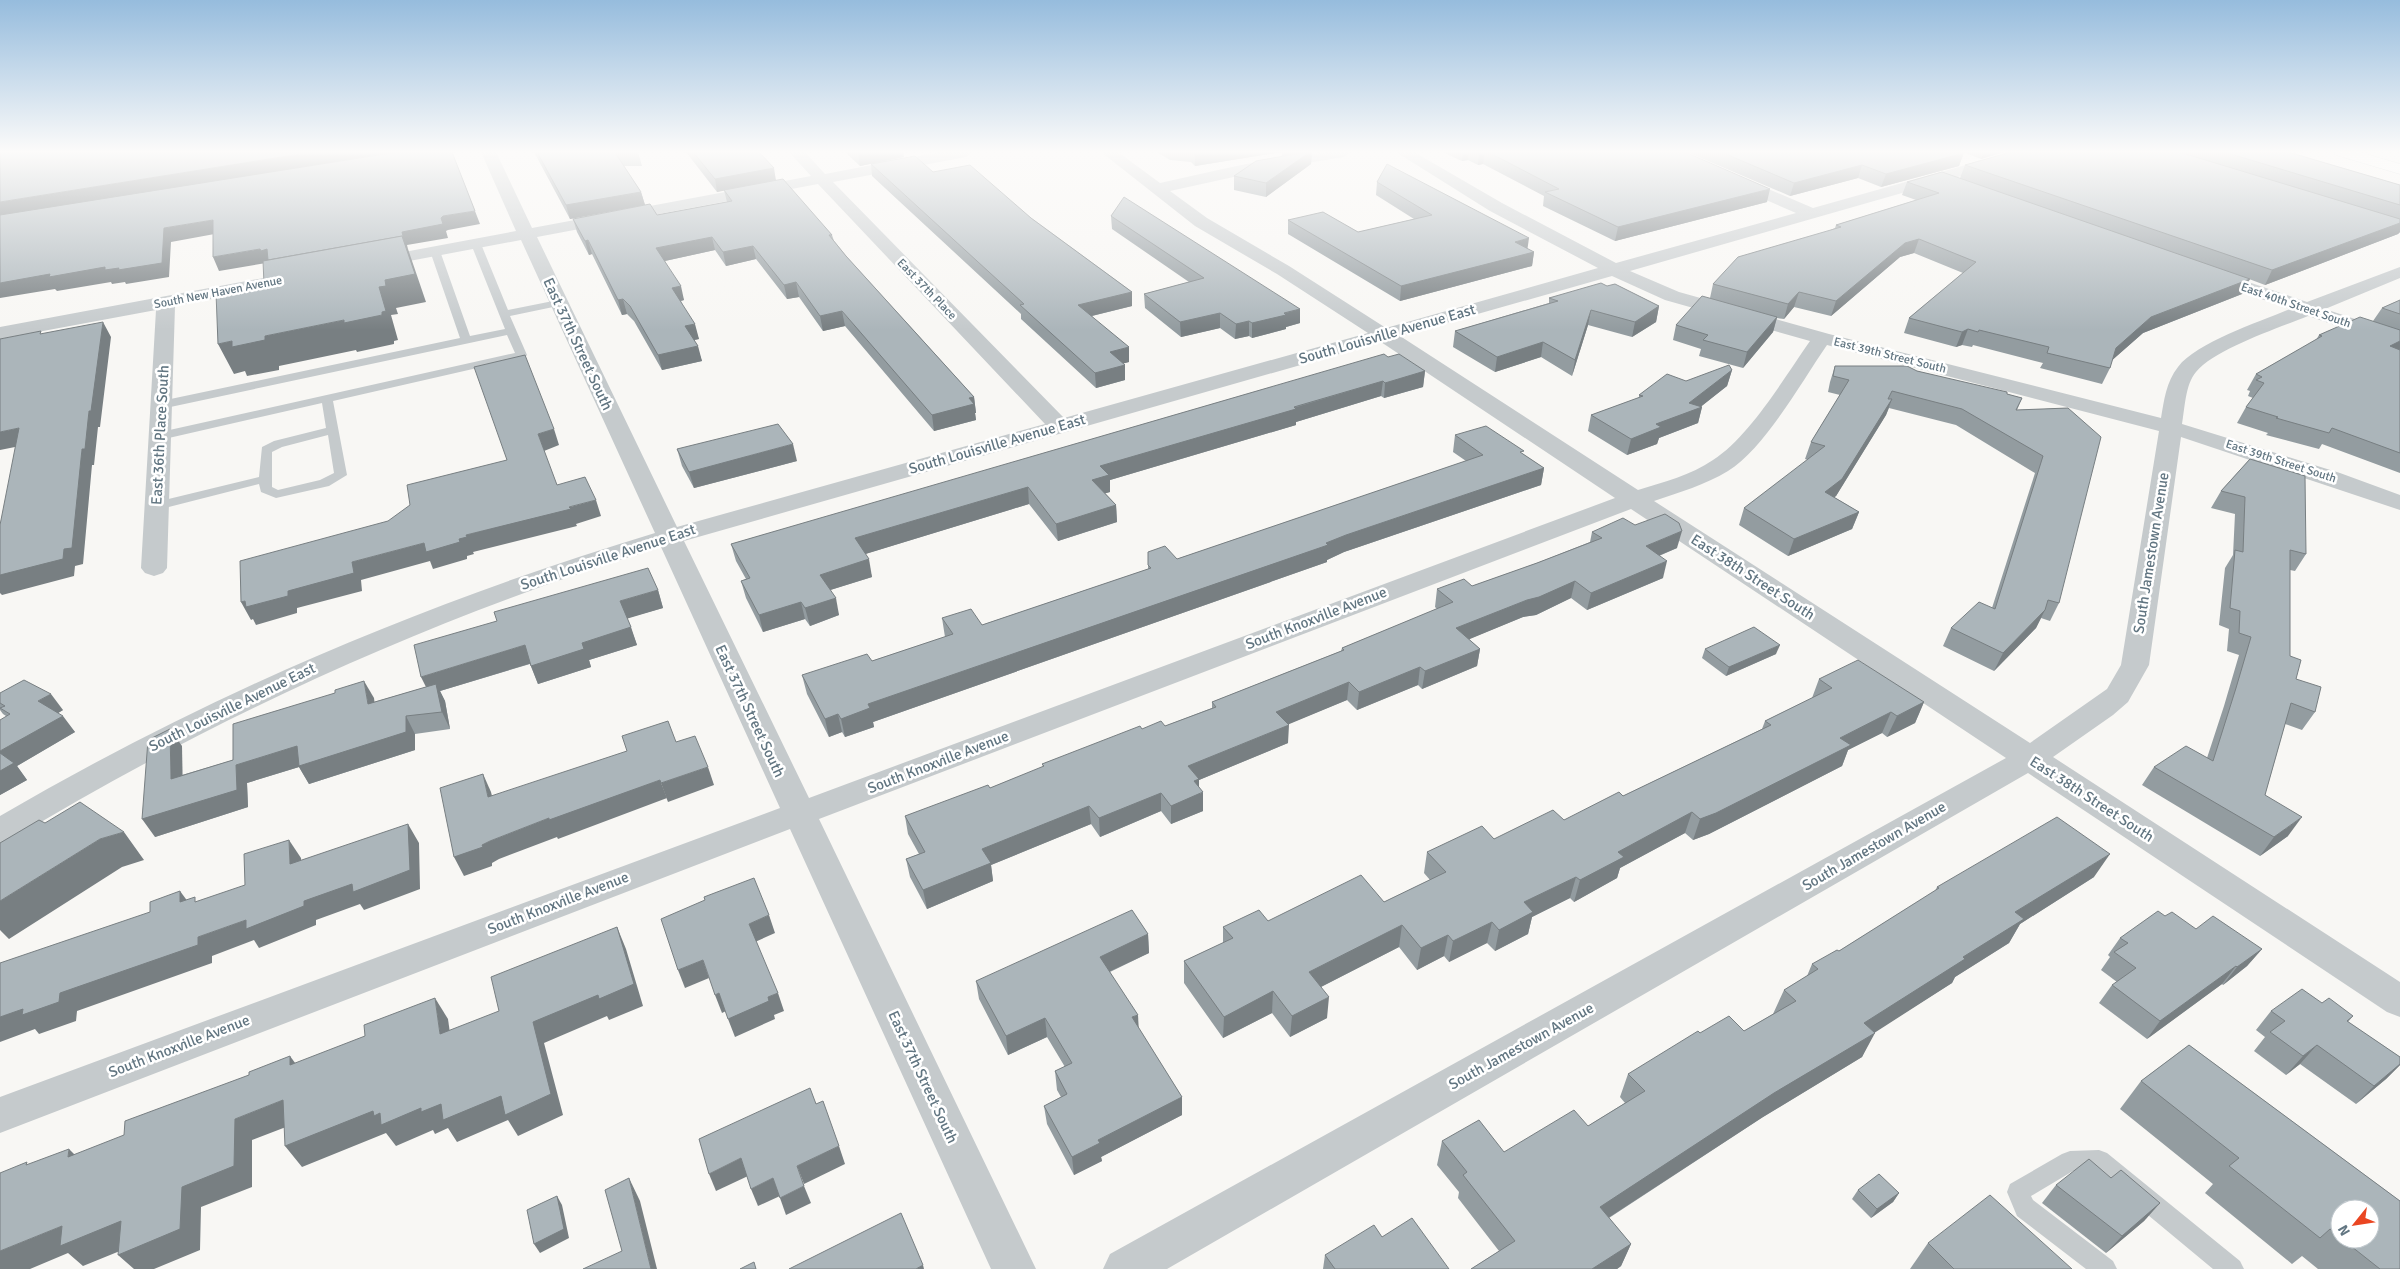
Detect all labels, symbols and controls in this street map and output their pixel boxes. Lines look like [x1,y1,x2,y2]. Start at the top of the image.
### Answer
street label: East 37th Place [894,256,960,323]
street label: South New Haven Avenue [153,273,283,312]
street label: East 37th Street South [539,275,617,413]
street label: East 40th Street South [2239,280,2353,331]
street label: South Louisville Avenue East [1297,300,1477,368]
street label: East 39th Street South [1832,334,1948,377]
street label: East 36th Place South [147,365,173,505]
street label: South Louisville Avenue East [907,410,1087,478]
street label: East 39th Street South [2224,437,2338,486]
street label: South Jamestown Avenue [2129,471,2173,635]
street label: South Louisville Avenue East [518,520,698,594]
street label: East 38th Street South [1688,530,1818,624]
street label: South Knoxville Avenue [1243,583,1389,653]
street label: East 37th Street South [711,642,789,780]
street label: South Louisville Avenue East [146,659,318,755]
street label: South Knoxville Avenue [865,727,1011,797]
street label: East 38th Street South [2027,752,2157,846]
street label: South Jamestown Avenue [1799,797,1949,895]
street label: South Knoxville Avenue [485,868,631,938]
street label: South Jamestown Avenue [1445,999,1597,1093]
street label: East 37th Street South [884,1008,962,1146]
street label: South Knoxville Avenue [106,1011,252,1081]
north arrow [2330,1199,2380,1249]
text: N [2334,1222,2354,1239]

